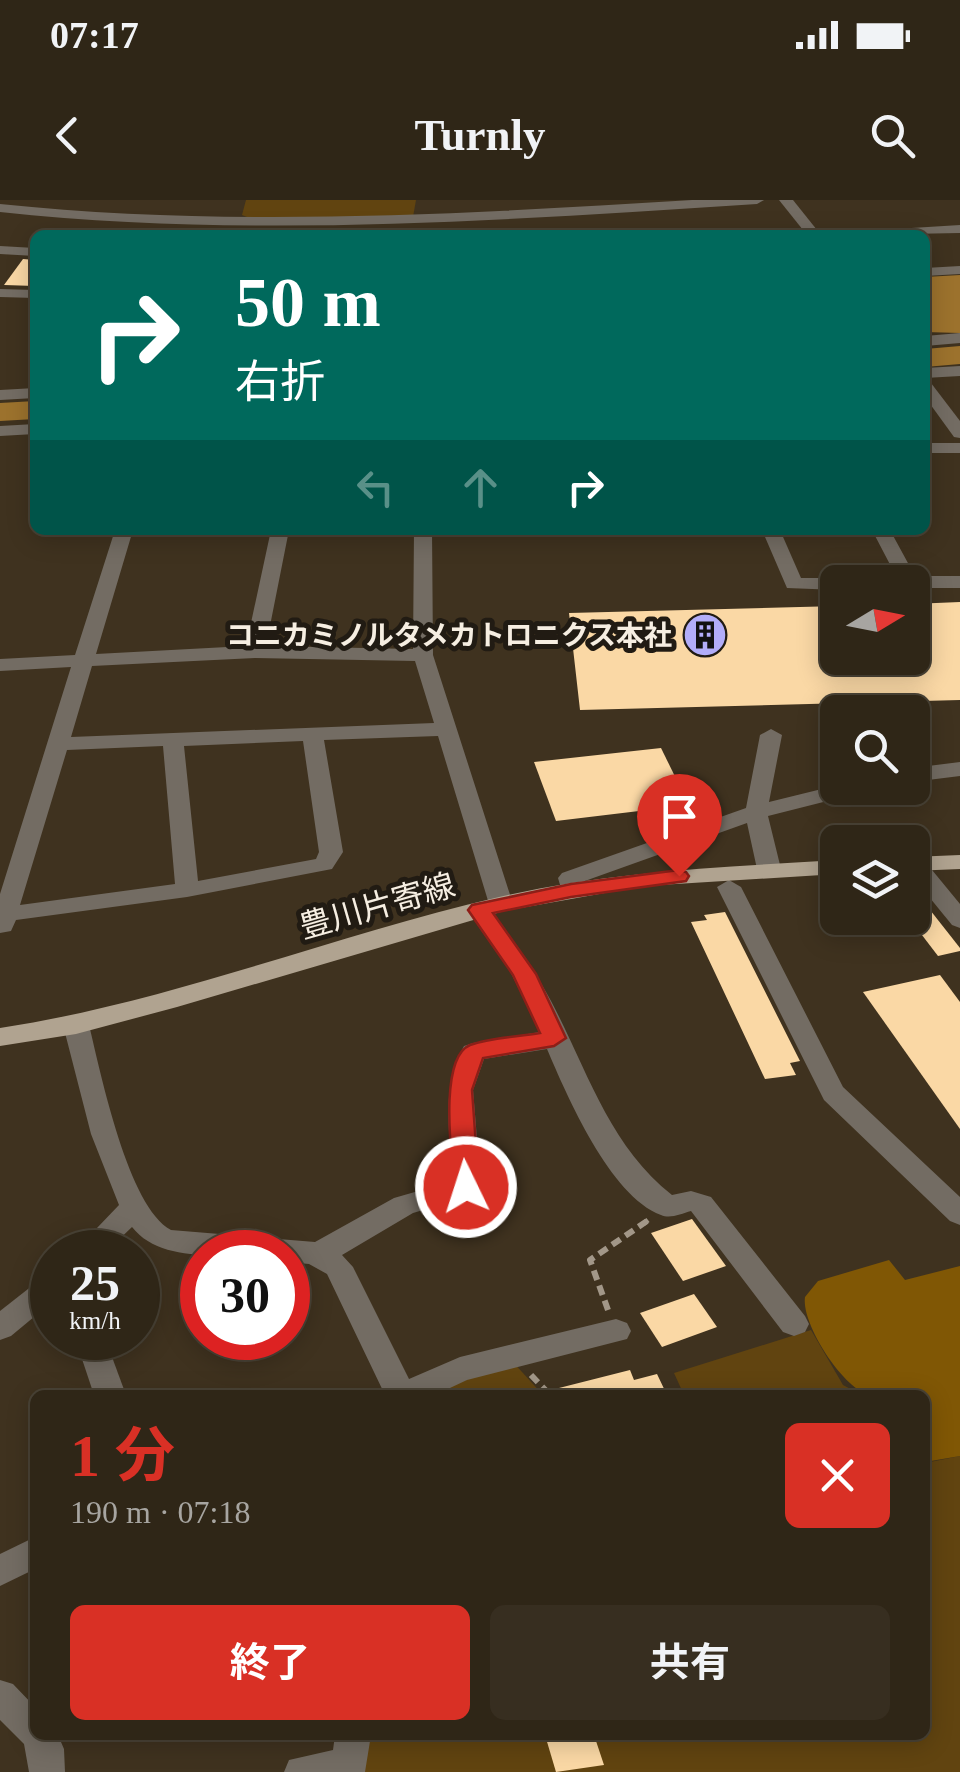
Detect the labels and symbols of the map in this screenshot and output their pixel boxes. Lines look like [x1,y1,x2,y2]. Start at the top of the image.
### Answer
north arrow [820,565,930,675]
building icon: コニカミノルタメカトロニクス本社 [682,612,728,658]
place label: コニカミノルタメカトロニクス本社 [226,620,672,651]
pin [637,774,722,877]
street label: 豊川片寄線 [295,867,459,945]
position arrow [414,1135,518,1239]
speed limit sign: 30 [180,1230,310,1360]

